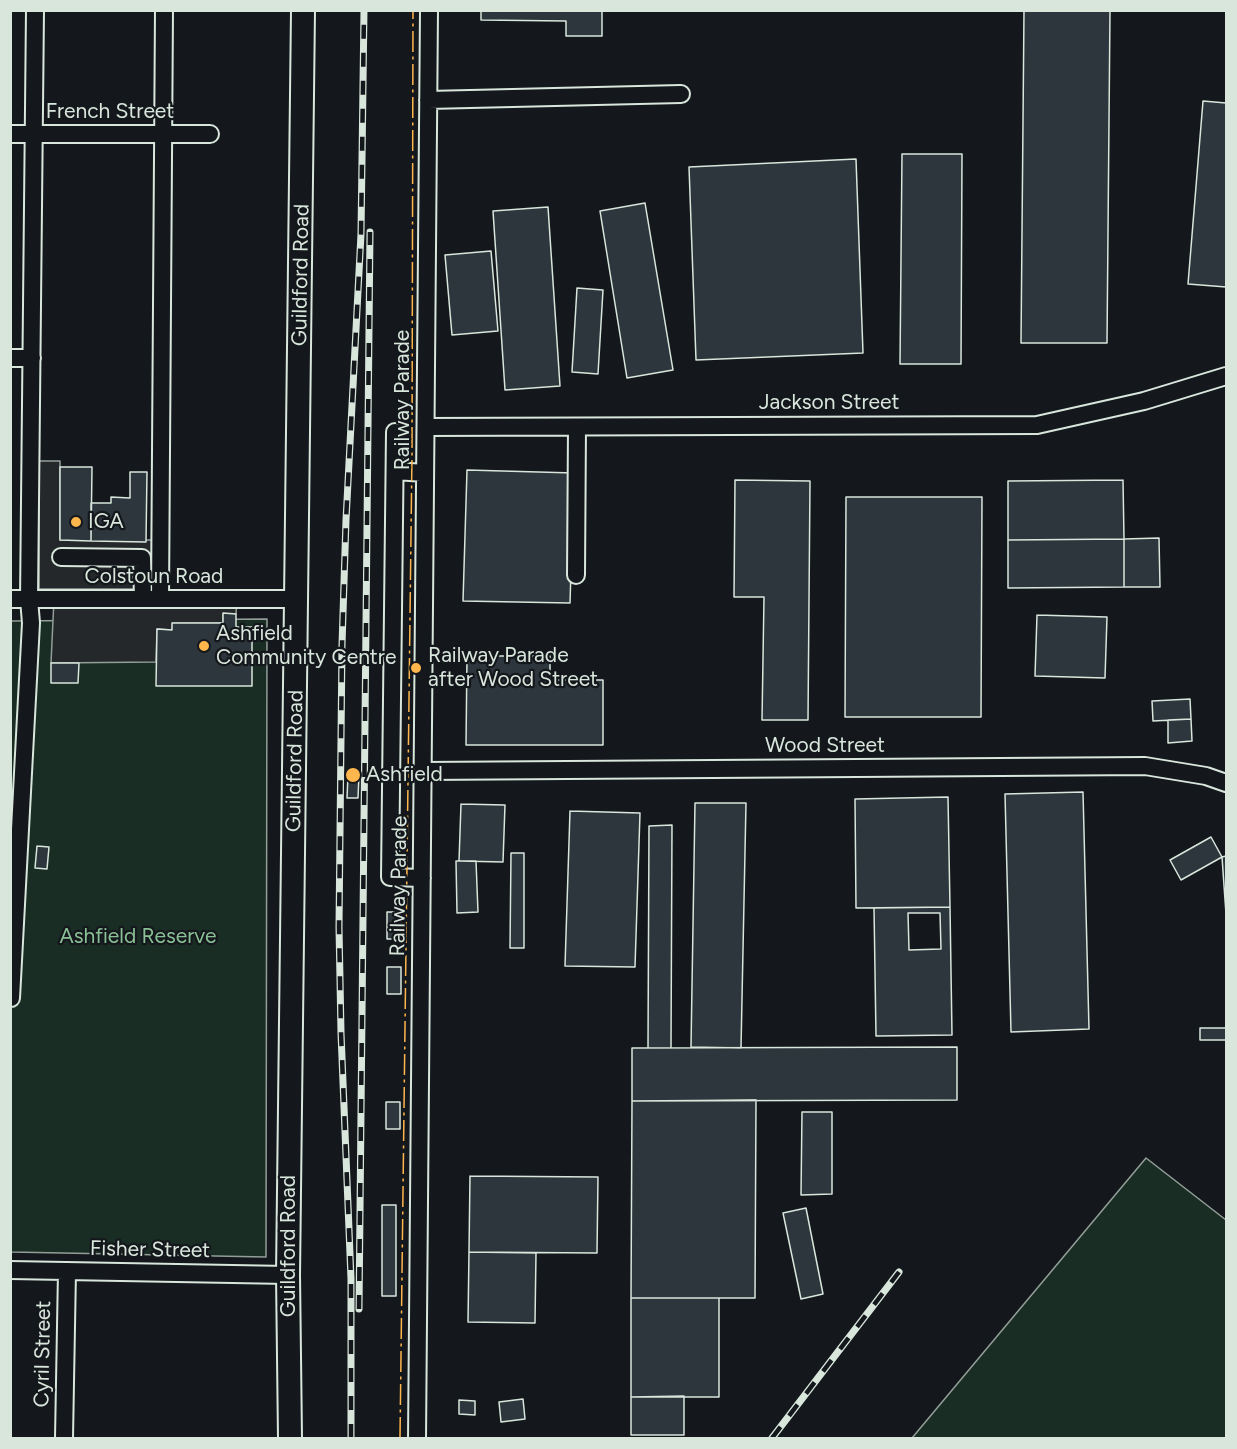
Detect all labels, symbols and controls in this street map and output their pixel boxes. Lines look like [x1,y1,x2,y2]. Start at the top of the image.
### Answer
street label: French Street [46,99,174,125]
street label: Guildford Road [287,204,315,346]
street label: Railway Parade [390,330,416,470]
street label: Jackson Street [759,390,899,416]
place label: IGA [88,509,124,535]
marker: IGA [69,515,83,529]
street label: Colstoun Road [85,564,223,590]
place label: Ashfield Community Centre [216,621,396,671]
marker: Ashfield Community Centre [197,639,211,653]
place label: Railway Parade after Wood Street [428,643,598,693]
marker: Railway Parade after Wood Street [409,661,423,675]
street label: Guildford Road [281,690,309,832]
street label: Wood Street [765,733,885,759]
place label: Ashfield [366,762,443,788]
marker: Ashfield [344,766,362,784]
street label: Railway Parade [385,815,413,957]
park label: Ashfield Reserve [59,924,217,950]
street label: Guildford Road [276,1175,302,1317]
street label: Fisher Street [90,1236,210,1264]
street label: Cyril Street [29,1300,57,1408]

